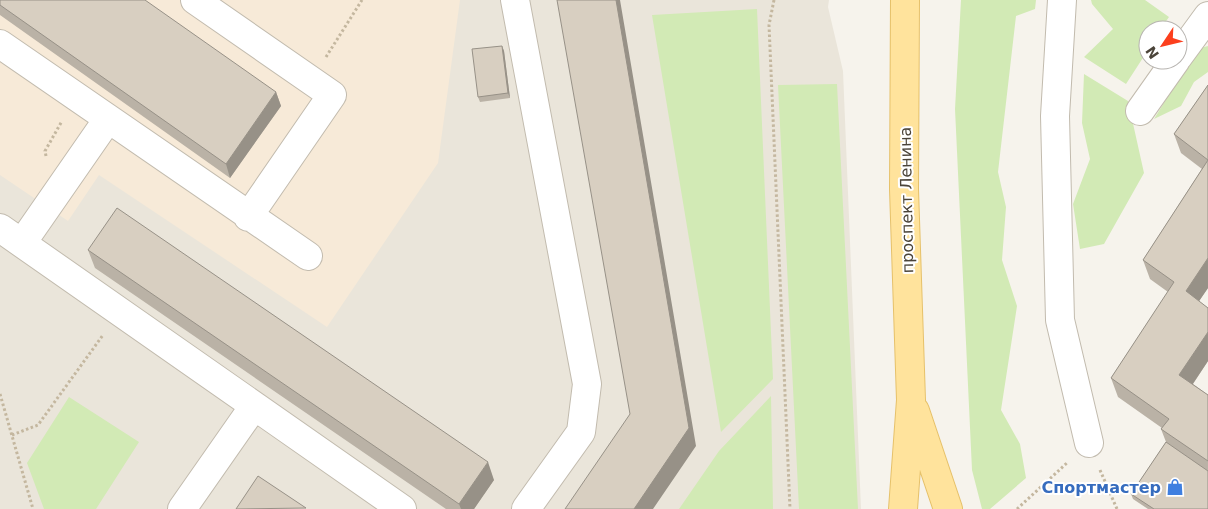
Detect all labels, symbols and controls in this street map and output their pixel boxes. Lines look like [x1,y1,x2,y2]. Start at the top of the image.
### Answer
north arrow [1138,20,1188,70]
text: N [1142,43,1162,62]
street label: проспект Ленина [896,127,917,273]
shop icon: Спортмастер [1165,477,1185,497]
place label: Спортмастер [1042,478,1161,497]

